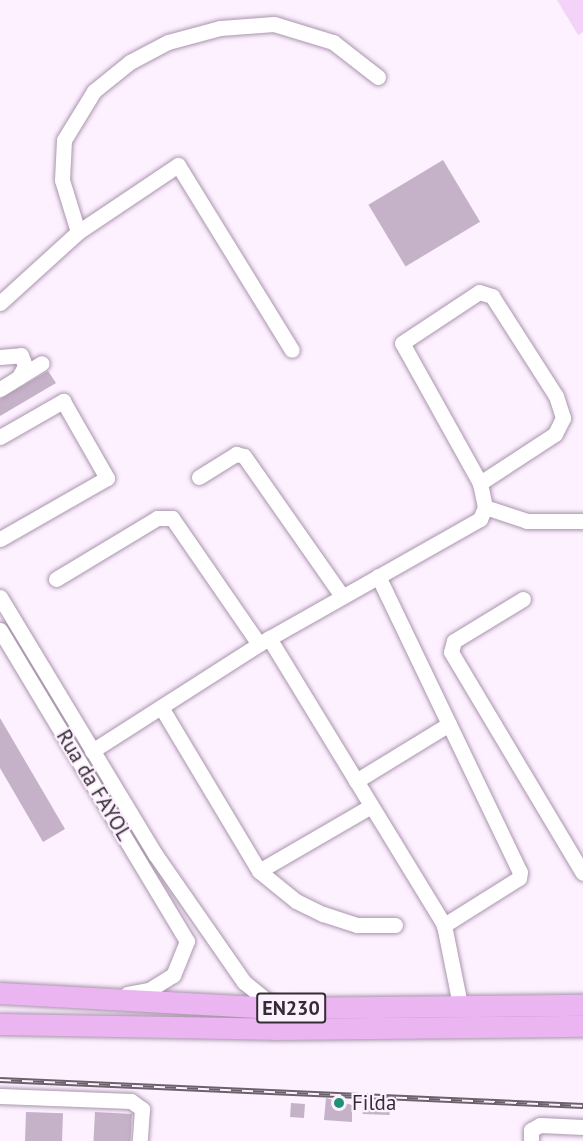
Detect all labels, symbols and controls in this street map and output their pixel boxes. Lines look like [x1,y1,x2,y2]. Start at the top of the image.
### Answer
street label: Rua da FAYOL [51,725,137,845]
road number: EN230 [255,991,327,1025]
place label: Filda [352,1090,396,1116]
marker: Filda [330,1094,348,1112]

